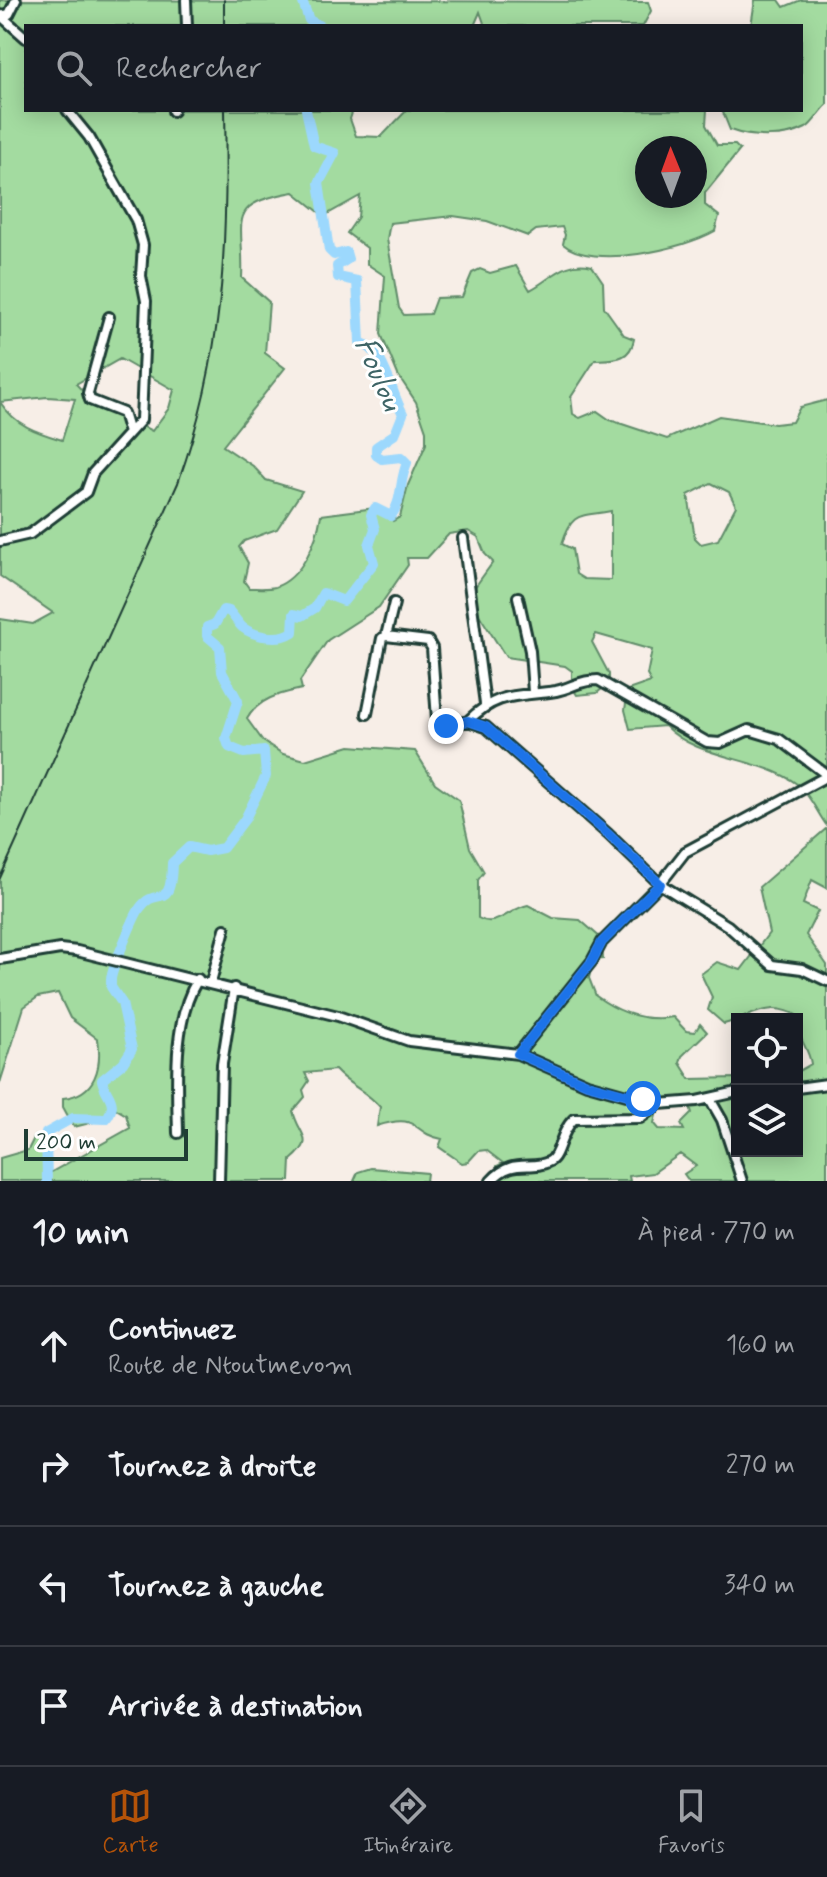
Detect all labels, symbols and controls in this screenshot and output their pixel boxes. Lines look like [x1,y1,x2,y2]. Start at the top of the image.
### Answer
search box [24,24,803,112]
icon: search [52,46,96,90]
text: Rechercher [116,49,262,88]
north arrow [635,136,707,208]
water label: Foulou [343,330,414,419]
route end [428,708,464,744]
map controls [731,1013,803,1157]
button: locate [731,1013,803,1085]
route start [625,1081,661,1117]
button: layers [731,1085,803,1157]
scale bar [24,1125,188,1161]
text: 200 m [36,1129,96,1157]
text: 10 min [32,1211,130,1256]
text: À pied · 770 m [638,1216,795,1250]
text: Continuez [108,1310,237,1349]
icon: ahead [32,1324,76,1368]
text: 160 m [726,1329,795,1363]
text: Route de Ntoutmevom [108,1349,353,1383]
icon: right [32,1444,76,1488]
text: Tournez à droite [108,1447,317,1486]
text: 270 m [726,1449,795,1483]
icon: left [32,1564,76,1608]
text: Tournez à gauche [108,1567,324,1606]
text: 340 m [724,1569,795,1603]
icon: arrive [32,1684,76,1728]
text: Arrivée à destination [108,1687,363,1726]
tab: Carte [102,1784,159,1860]
tab: Itinéraire [363,1784,453,1860]
tab: Favoris [658,1784,725,1860]

